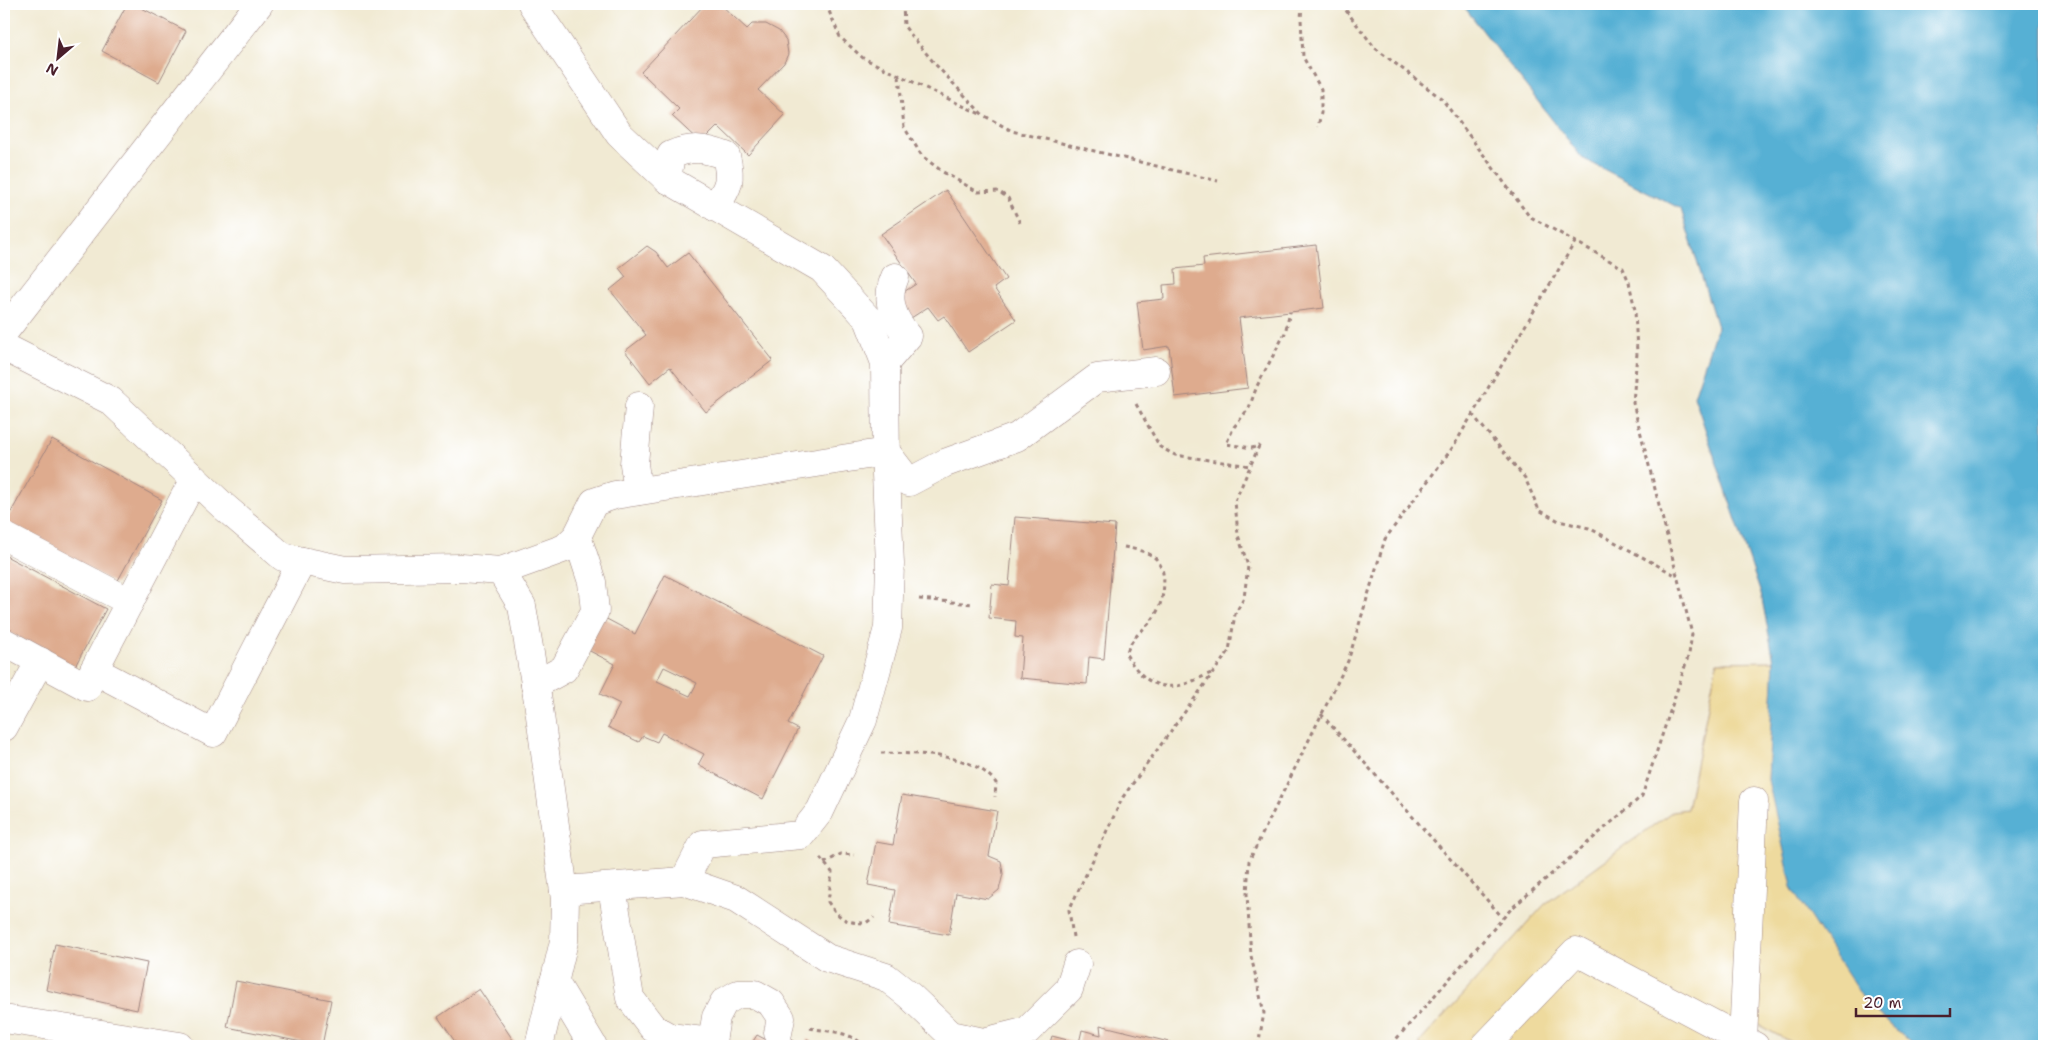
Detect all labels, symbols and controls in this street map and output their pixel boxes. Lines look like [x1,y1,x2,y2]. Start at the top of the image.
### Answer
north arrow [32,32,82,82]
text: N [43,59,61,80]
scale bar [1856,985,1949,1017]
text: 20 m [1863,993,1902,1013]

